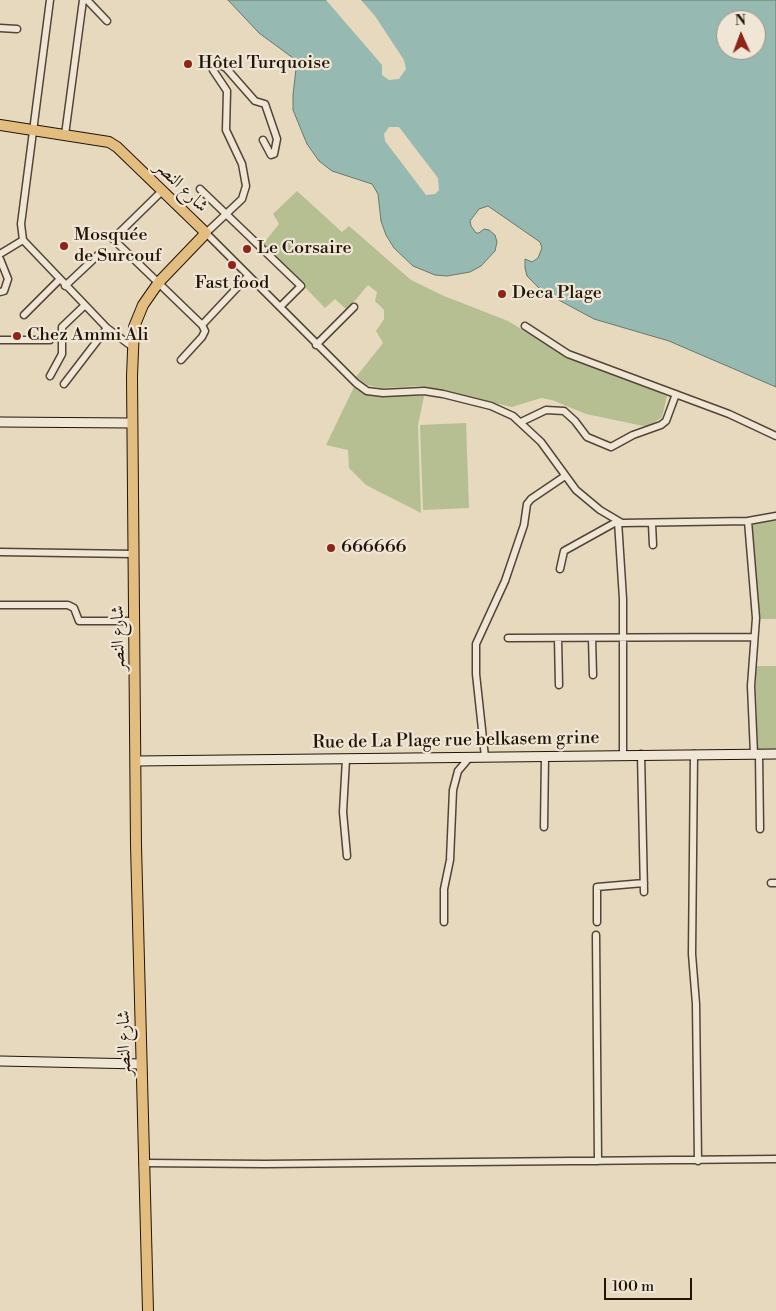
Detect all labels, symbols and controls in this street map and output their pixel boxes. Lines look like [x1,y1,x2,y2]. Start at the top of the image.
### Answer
north arrow [716,10,766,60]
text: N [735,12,746,30]
place label: Hôtel Turquoise [198,53,330,75]
marker: Hôtel Turquoise [182,58,194,70]
street label: شارع النصر [150,156,212,218]
place label: Mosquée de Surcouf [74,225,161,268]
place label: Le Corsaire [257,238,352,260]
marker: Mosquée de Surcouf [58,240,70,252]
marker: Le Corsaire [241,243,253,255]
marker: Fast food [226,259,238,271]
place label: Fast food [195,273,269,295]
place label: Deca Plage [512,283,602,305]
marker: Deca Plage [496,288,508,300]
place label: Chez Ammi Ali [27,325,149,347]
marker: Chez Ammi Ali [11,330,23,342]
place label: 666666 [341,537,406,559]
marker: 666666 [325,542,337,554]
street label: شارع النصر [108,605,130,671]
street label: Rue de La Plage rue belkasem grine [312,728,600,754]
street label: شارع النصر [114,1010,136,1076]
scale bar [606,1268,694,1300]
text: 100 m [612,1277,654,1296]

